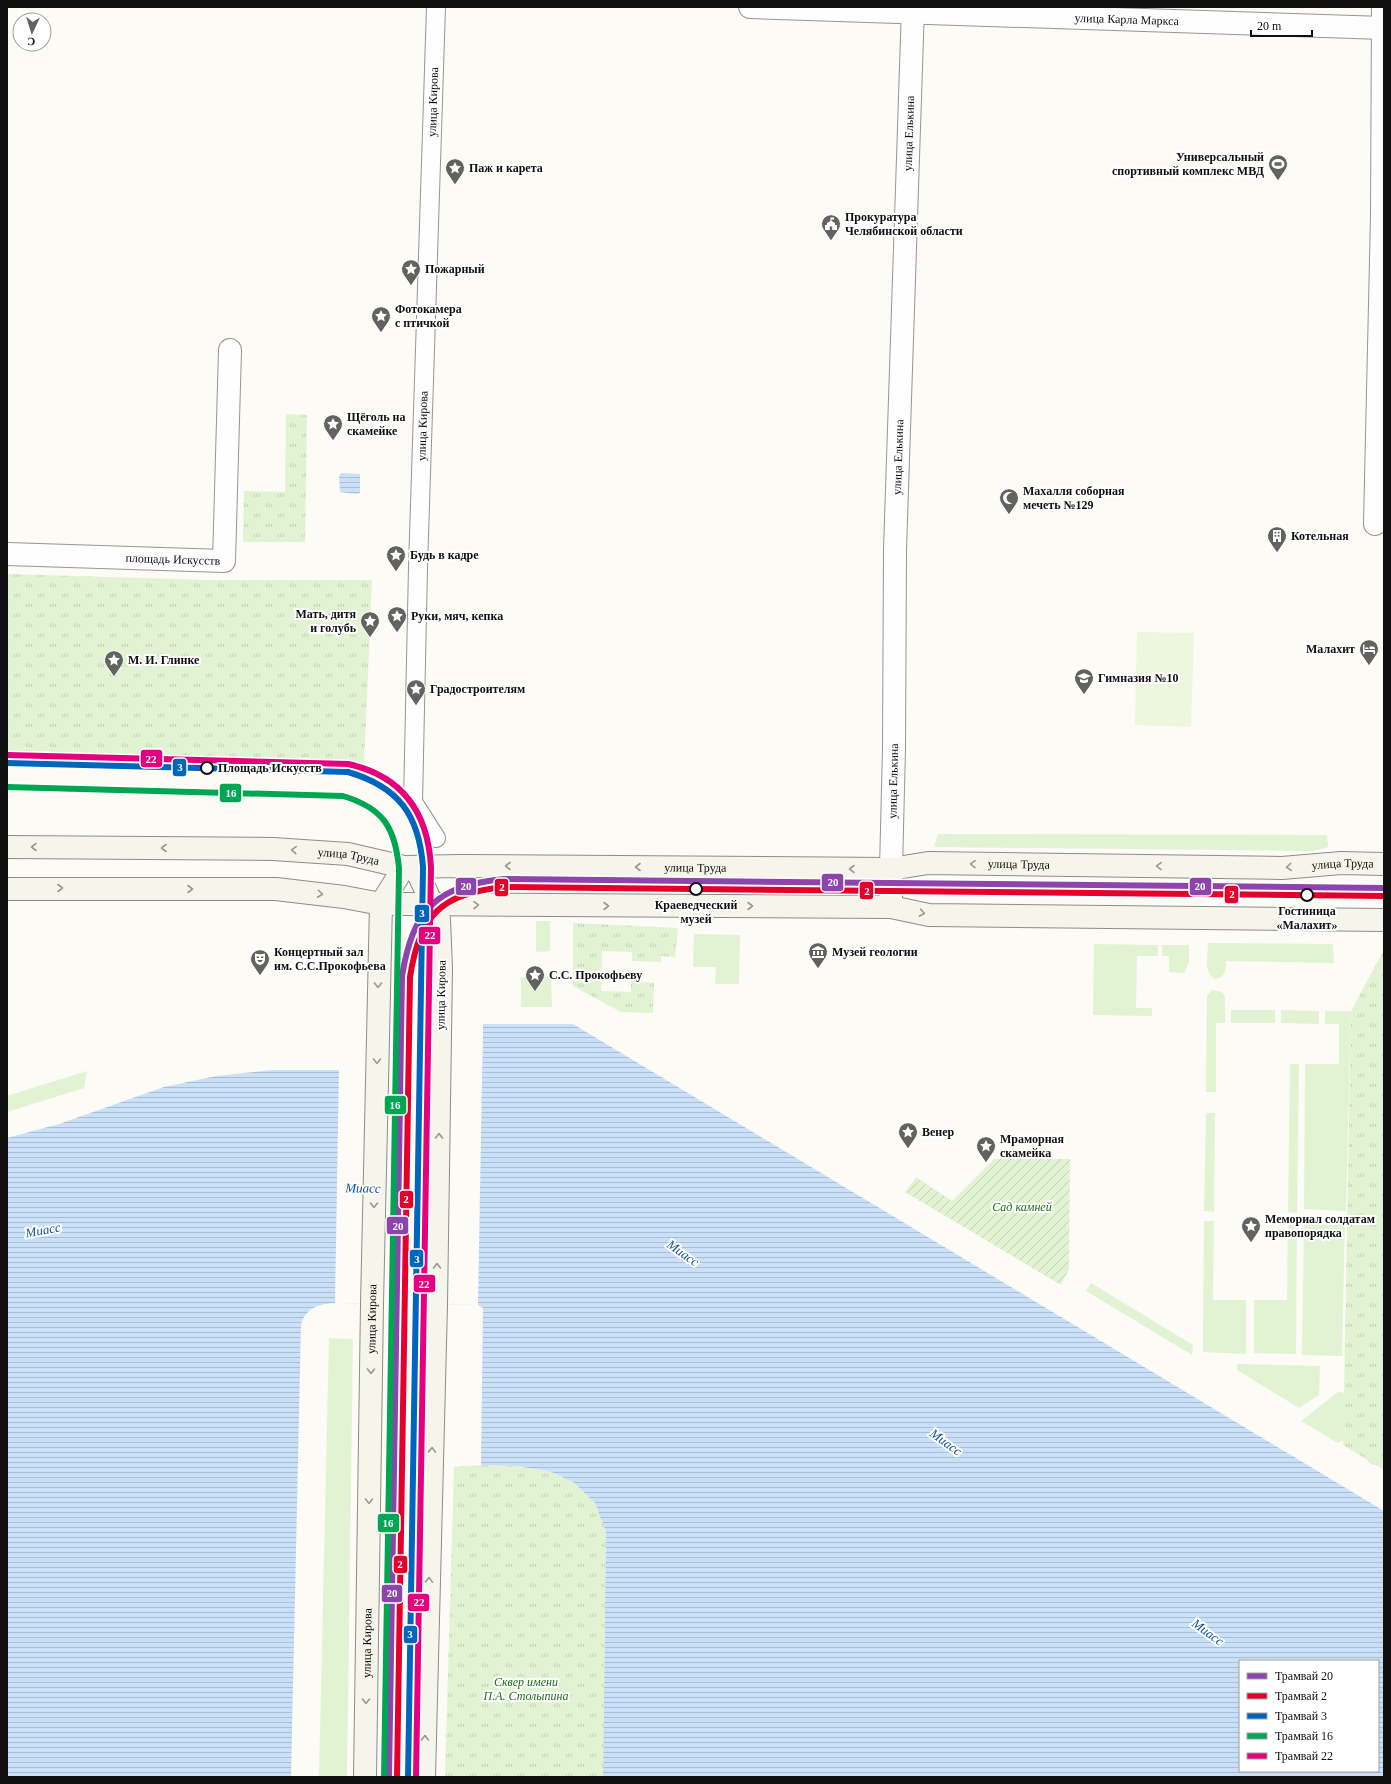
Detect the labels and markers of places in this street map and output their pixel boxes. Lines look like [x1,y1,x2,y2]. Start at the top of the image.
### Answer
place label: Универсальный спортивный комплекс МВД [1112,150,1265,178]
sports icon: Универсальный спортивный комплекс МВД [1267,153,1289,181]
place icon: Паж и карета [444,157,466,185]
place label: Паж и карета [469,161,543,175]
place label: Прокуратура Челябинской области [845,210,963,238]
public building icon: Прокуратура Челябинской области [820,213,842,241]
place icon: Пожарный [400,258,422,286]
place label: Пожарный [425,262,485,276]
place label: Фотокамера с птичкой [395,302,462,330]
place icon: Фотокамера с птичкой [370,305,392,333]
place label: Щёголь на скамейке [347,410,406,438]
place icon: Щёголь на скамейке [322,413,344,441]
place label: Махалля соборная мечеть №129 [1023,484,1125,512]
mosque icon: Махалля соборная мечеть №129 [998,487,1020,515]
building icon: Котельная [1266,525,1288,553]
place label: Котельная [1291,529,1349,543]
place icon: Будь в кадре [385,544,407,572]
place label: Будь в кадре [410,548,479,562]
place icon: Руки, мяч, кепка [386,605,408,633]
place label: Мать, дитя и голубь [296,607,357,635]
place label: Руки, мяч, кепка [411,609,503,623]
place icon: Мать, дитя и голубь [359,610,381,638]
hotel icon: Малахит [1358,638,1380,666]
place label: Малахит [1306,642,1355,656]
place icon: М. И. Глинке [103,649,125,677]
place label: М. И. Глинке [128,653,200,667]
school or university icon: Гимназия №10 [1073,667,1095,695]
place label: Гимназия №10 [1098,671,1178,685]
place icon: Градостроителям [405,678,427,706]
place label: Градостроителям [430,682,525,696]
marker: Площадь Искусств [200,761,214,775]
place label: Площадь Искусств [218,761,322,775]
marker: Краеведческий музей [689,882,703,896]
marker: Гостиница «Малахит» [1300,888,1314,902]
place label: Краеведческий музей [655,898,737,926]
place label: Гостиница «Малахит» [1277,904,1337,932]
museum icon: Музей геологии [807,941,829,969]
place label: Концертный зал им. С.С.Прокофьева [274,945,386,973]
place label: Музей геологии [832,945,918,959]
theatre icon: Концертный зал им. С.С.Прокофьева [249,948,271,976]
place icon: С.С. Прокофьеву [524,964,546,992]
place label: С.С. Прокофьеву [549,968,642,982]
place icon: Венер [897,1121,919,1149]
place label: Венер [922,1125,955,1139]
place label: Мраморная скамейка [1000,1132,1065,1160]
place icon: Мраморная скамейка [975,1135,997,1163]
place label: Мемориал солдатам правопорядка [1265,1212,1375,1240]
place icon: Мемориал солдатам правопорядка [1240,1215,1262,1243]

